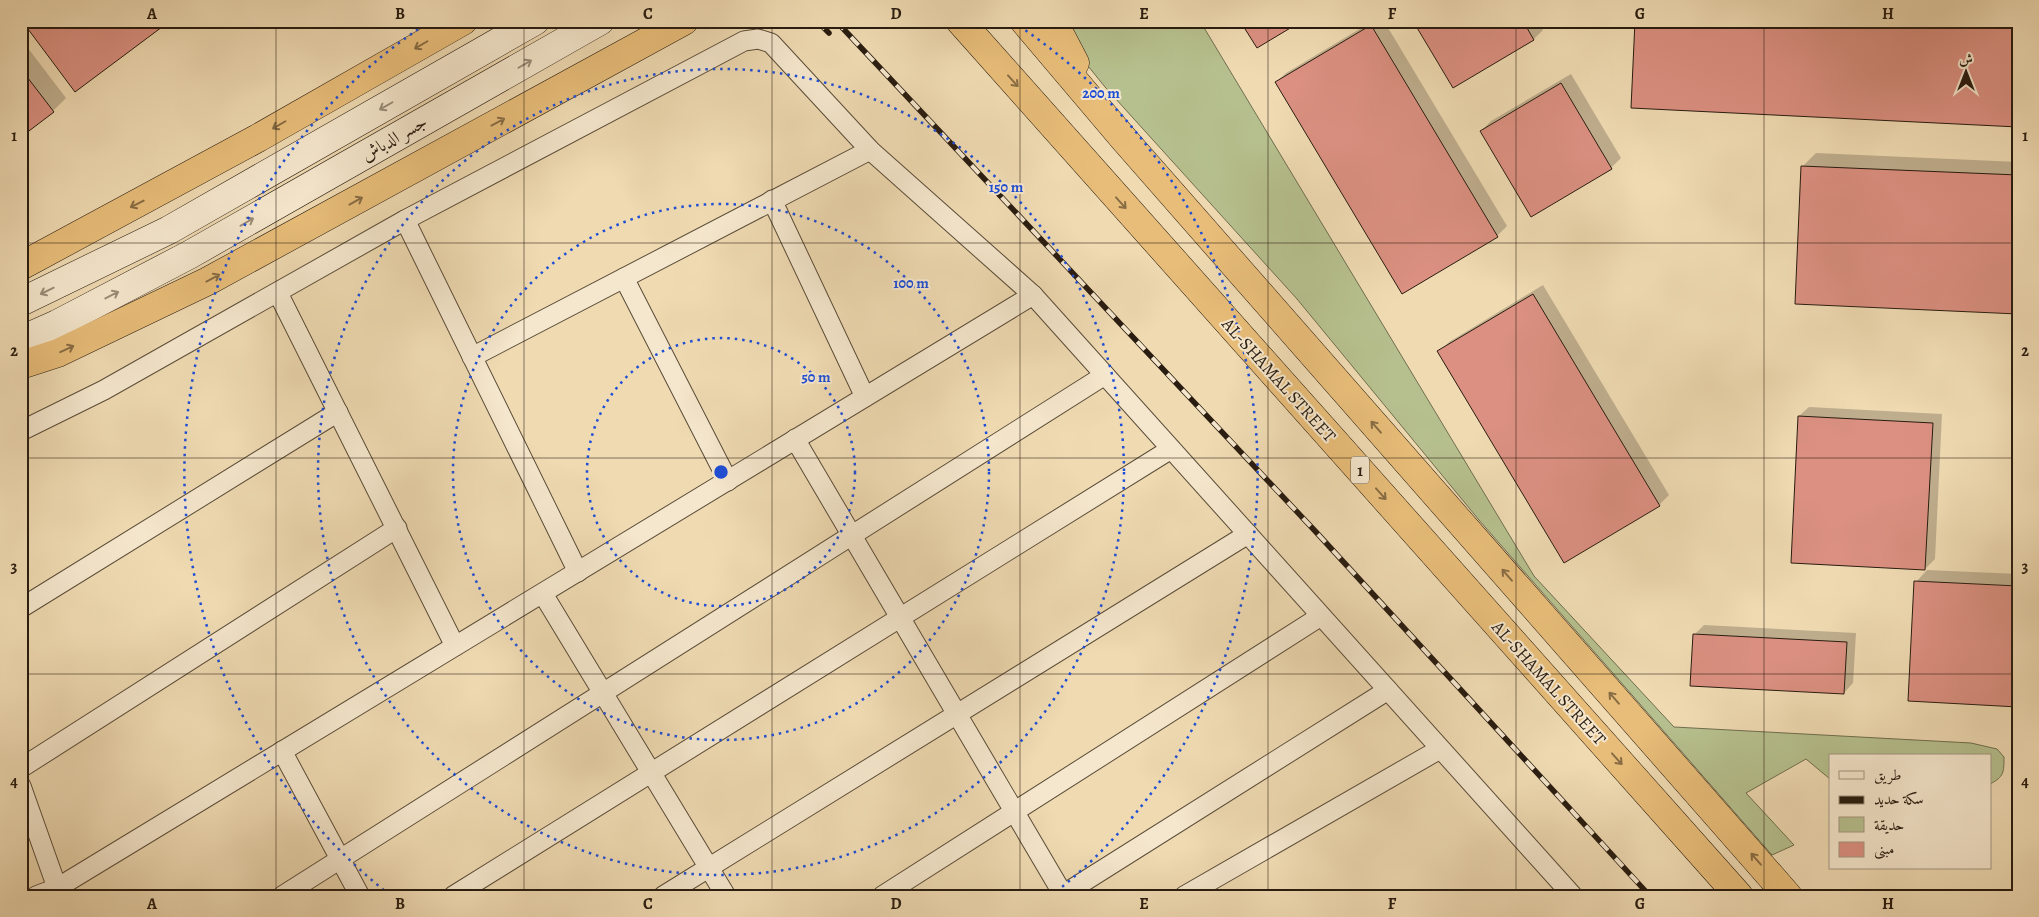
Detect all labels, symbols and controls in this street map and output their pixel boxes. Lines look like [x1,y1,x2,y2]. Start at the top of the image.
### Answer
text: A [146,3,158,25]
text: B [395,3,405,25]
text: C [643,3,653,25]
text: D [890,3,902,25]
text: E [1139,3,1149,25]
text: F [1388,3,1397,25]
text: G [1635,3,1645,25]
text: H [1882,3,1894,25]
one-way arrow [413,40,428,50]
north arrow [1942,48,1992,98]
text: ش [1959,50,1973,69]
one-way arrow [517,59,532,69]
one-way arrow [1007,75,1019,88]
text: 200 m [1082,83,1120,103]
one-way arrow [379,101,394,111]
street label: جسر الدباش [356,109,432,167]
one-way arrow [491,116,505,126]
one-way arrow [273,121,287,131]
text: 1 [11,125,17,147]
text: 1 [2022,125,2028,147]
text: 150 m [989,177,1024,197]
one-way arrow [349,195,363,205]
one-way arrow [1115,196,1127,209]
one-way arrow [130,200,145,209]
one-way arrow [239,217,253,227]
one-way arrow [206,273,221,283]
text: 100 m [893,273,929,293]
one-way arrow [40,286,55,296]
one-way arrow [104,290,119,299]
street label: AL-SHAMAL STREET [1216,312,1342,448]
text: 2 [10,340,18,362]
text: 2 [2021,340,2029,362]
one-way arrow [59,344,74,353]
text: 50 m [801,367,831,387]
one-way arrow [1371,421,1382,434]
road number: 1 [1351,456,1369,484]
centre of rings [712,463,730,481]
one-way arrow [1375,487,1386,500]
text: 3 [11,556,18,578]
text: 3 [2022,556,2029,578]
one-way arrow [1501,569,1512,582]
street label: AL-SHAMAL STREET [1486,615,1612,751]
one-way arrow [1608,691,1620,704]
one-way arrow [1611,752,1622,765]
legend [1829,754,1992,870]
text: طريق [1874,765,1901,785]
text: 4 [10,771,18,793]
text: 4 [2021,771,2029,793]
text: سكة حديد [1874,789,1923,809]
text: حديقة [1874,815,1904,835]
text: مبنى [1874,839,1894,860]
one-way arrow [1750,853,1761,866]
text: A [146,893,158,915]
text: B [395,893,405,915]
text: C [643,893,653,915]
text: D [890,893,902,915]
text: E [1139,893,1149,915]
text: F [1388,893,1397,915]
text: G [1635,893,1645,915]
text: H [1882,893,1894,915]

